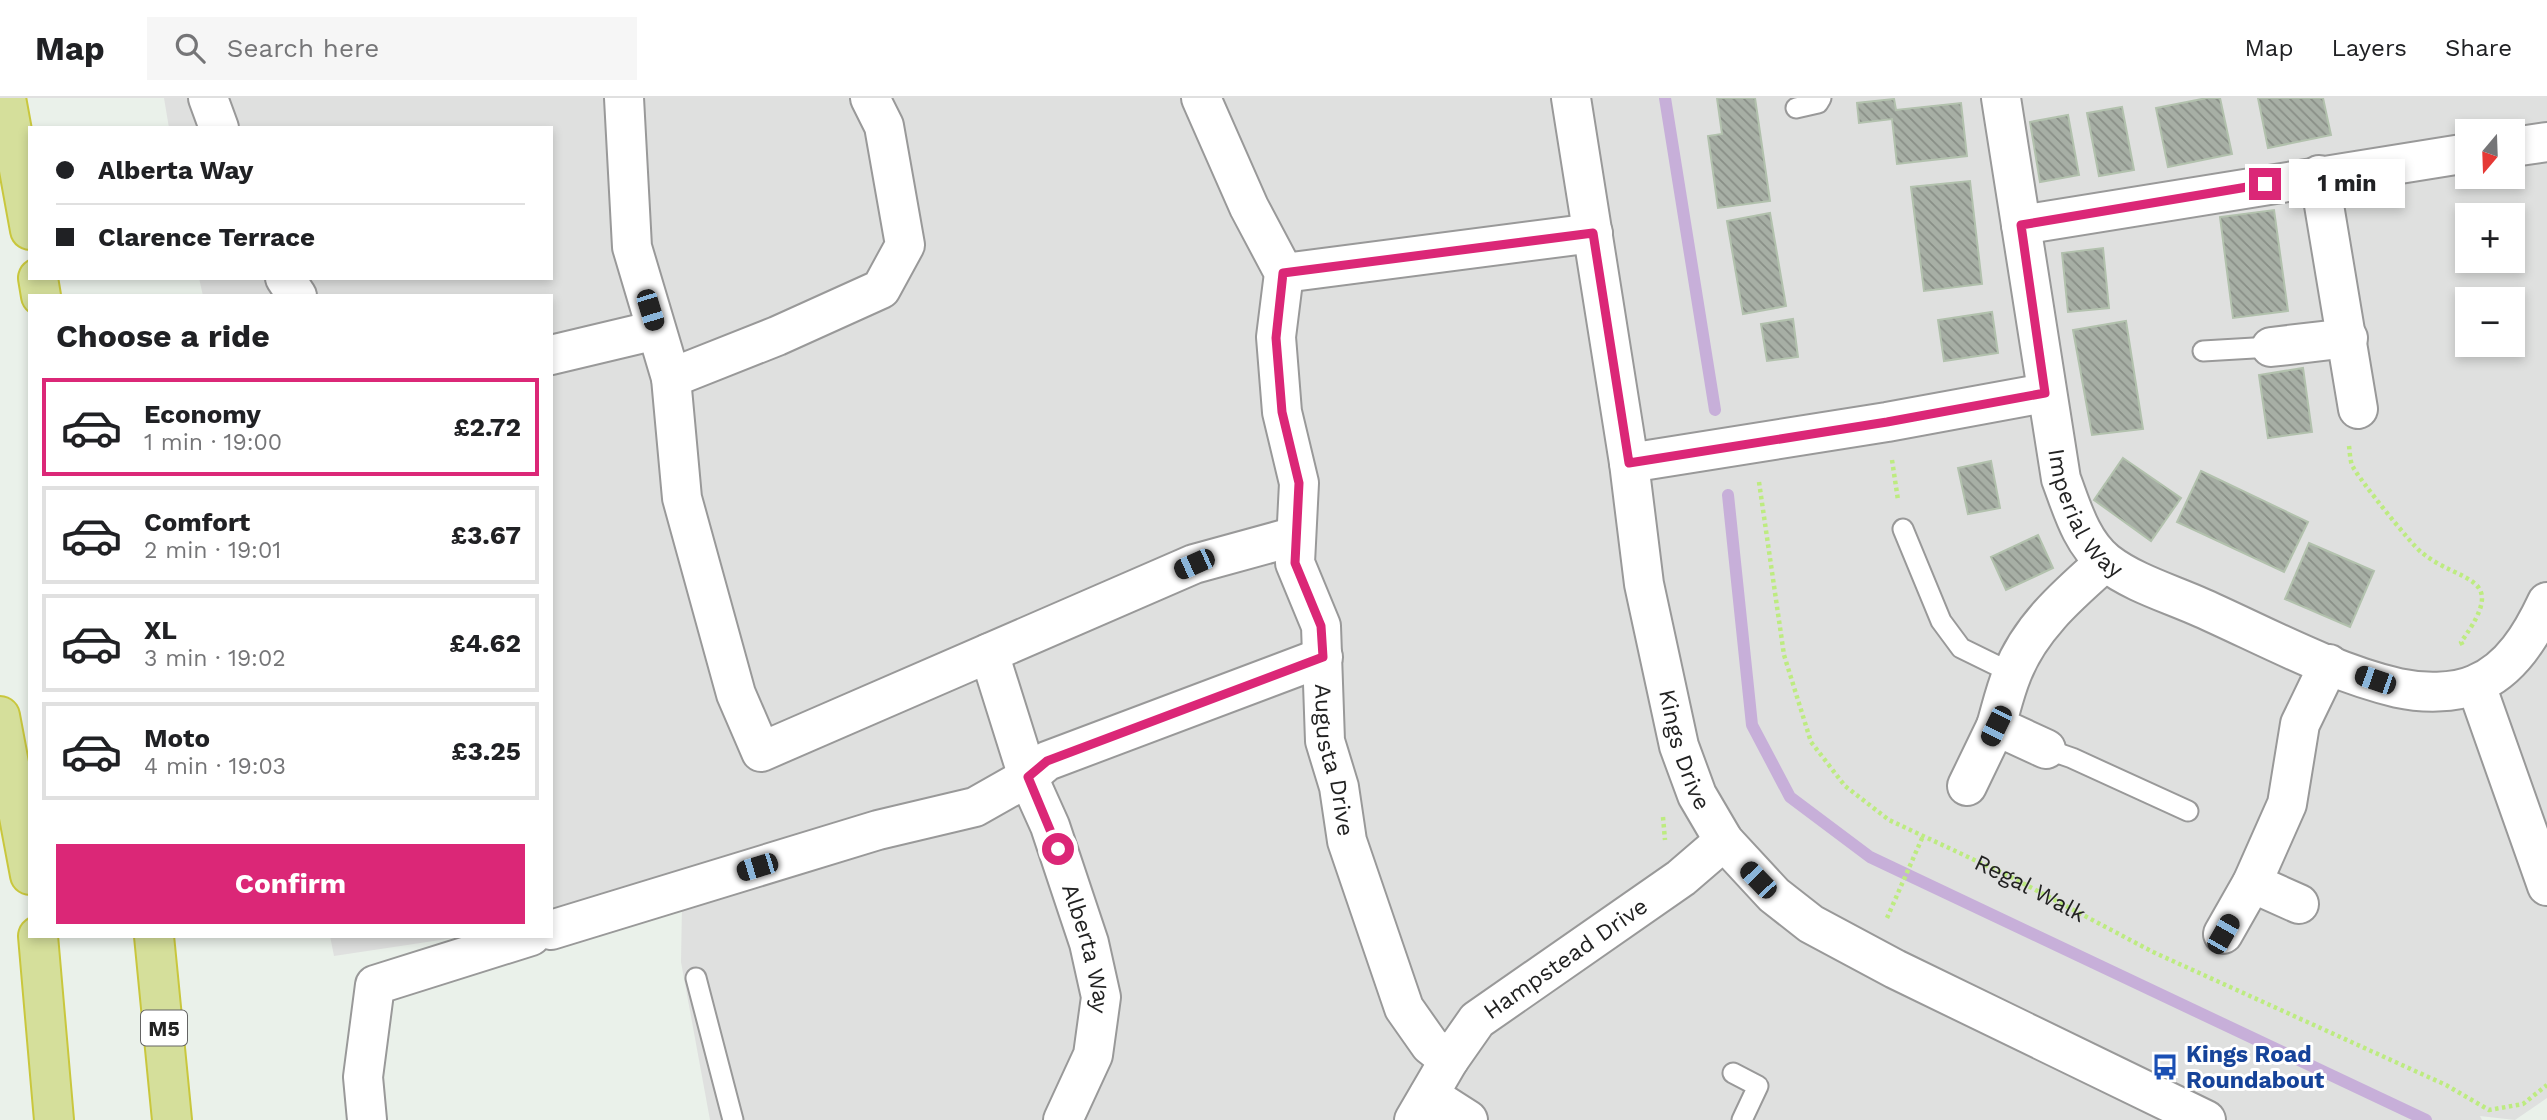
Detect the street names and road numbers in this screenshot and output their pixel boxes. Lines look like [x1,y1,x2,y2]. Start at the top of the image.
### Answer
street label: Imperial Way [2043,447,2128,583]
street label: Augusta Drive [1310,683,1360,838]
street label: Kings Drive [1654,687,1716,815]
street label: Regal Walk [1970,849,2091,928]
street label: Alberta Way [1057,880,1115,1015]
street label: Hampstead Drive [1478,892,1653,1025]
road number: M5 [141,1010,187,1046]

